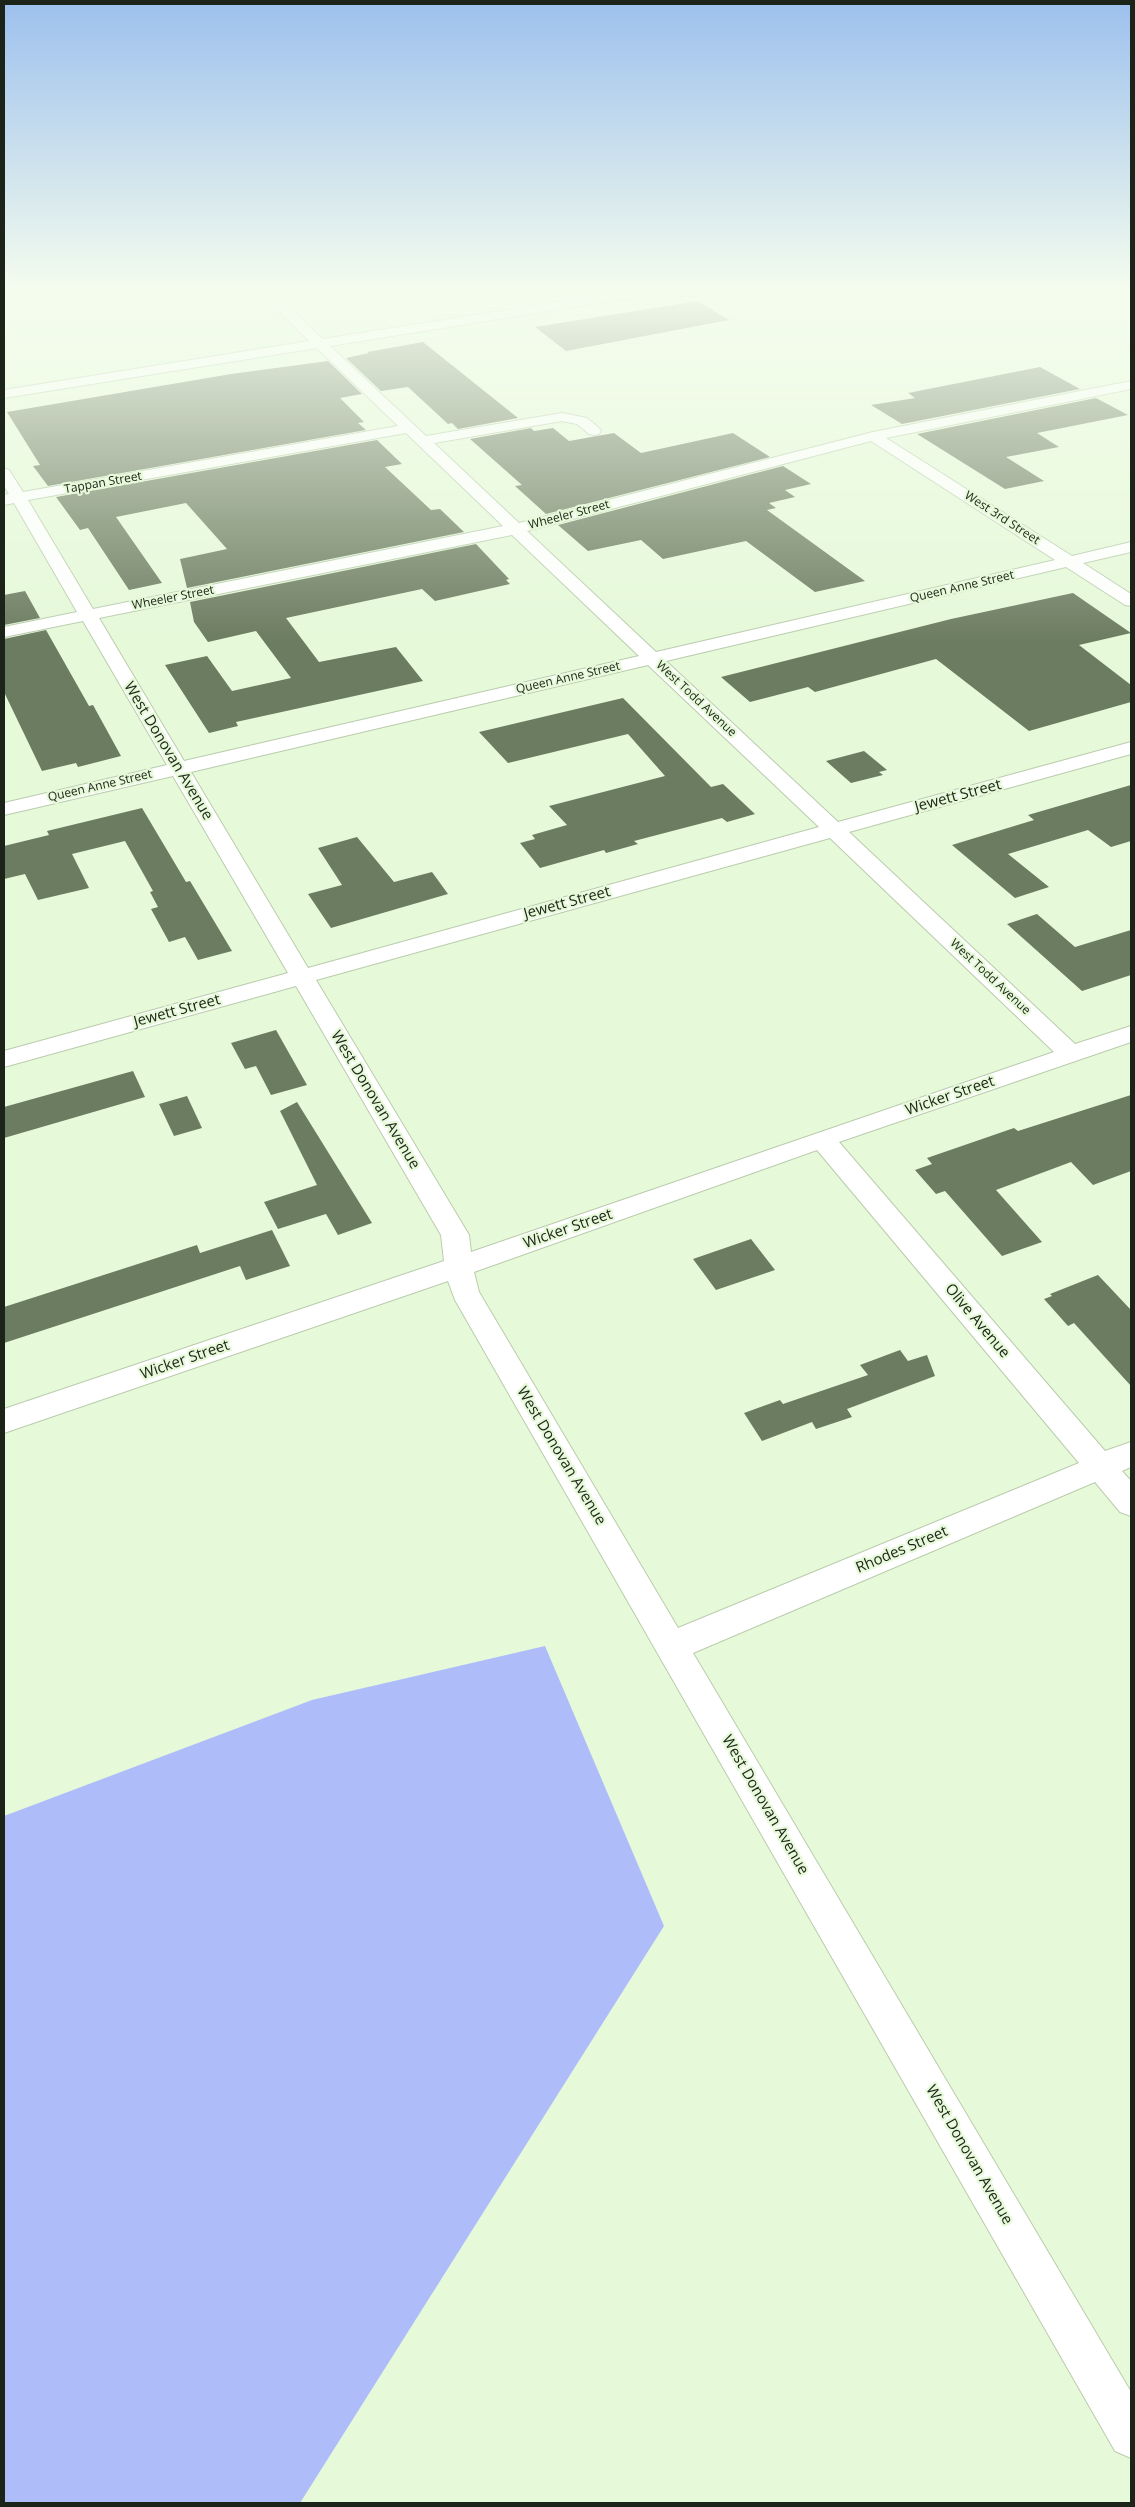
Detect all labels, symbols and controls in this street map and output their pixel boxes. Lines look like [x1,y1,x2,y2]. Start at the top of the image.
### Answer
street label: Tappan Street [63,469,143,497]
street label: West 3rd Street [962,488,1042,548]
street label: Wheeler Street [527,497,611,533]
street label: Queen Anne Street [909,568,1015,606]
street label: Wheeler Street [131,583,215,613]
street label: West Todd Avenue [653,658,739,740]
street label: Queen Anne Street [515,659,621,697]
street label: West Donovan Avenue [120,679,216,823]
street label: Queen Anne Street [47,767,153,805]
street label: Jewett Street [913,776,1003,816]
street label: Jewett Street [522,883,612,923]
street label: West Todd Avenue [947,936,1033,1018]
street label: Jewett Street [132,991,222,1031]
street label: West Donovan Avenue [327,1028,423,1172]
street label: Wicker Street [903,1072,997,1120]
street label: Wicker Street [521,1205,615,1253]
street label: Olive Avenue [941,1280,1013,1362]
street label: Wicker Street [138,1336,232,1384]
street label: West Donovan Avenue [513,1384,609,1528]
street label: Rhodes Street [853,1523,951,1577]
street label: West Donovan Avenue [718,1732,812,1878]
street label: West Donovan Avenue [922,2082,1016,2228]

